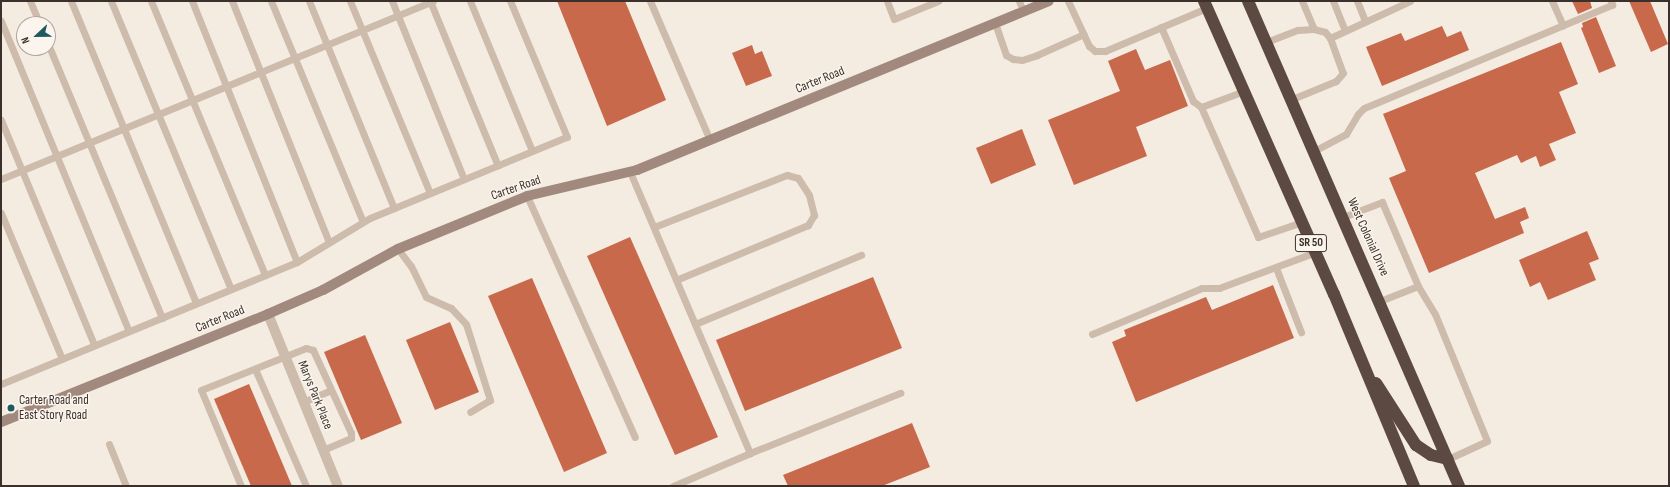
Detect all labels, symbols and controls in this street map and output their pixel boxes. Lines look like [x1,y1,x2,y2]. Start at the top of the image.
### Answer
north arrow [16,16,56,56]
text: N [18,35,32,45]
street label: Carter Road [793,63,847,97]
street label: Carter Road [489,172,543,204]
street label: West Colonial Drive [1344,196,1392,278]
road number: SR 50 [1294,233,1328,253]
street label: Carter Road [193,302,247,336]
street label: Marys Park Place [294,358,336,432]
place label: Carter Road and East Story Road [19,393,89,424]
marker: Carter Road and East Story Road [6,403,16,413]

